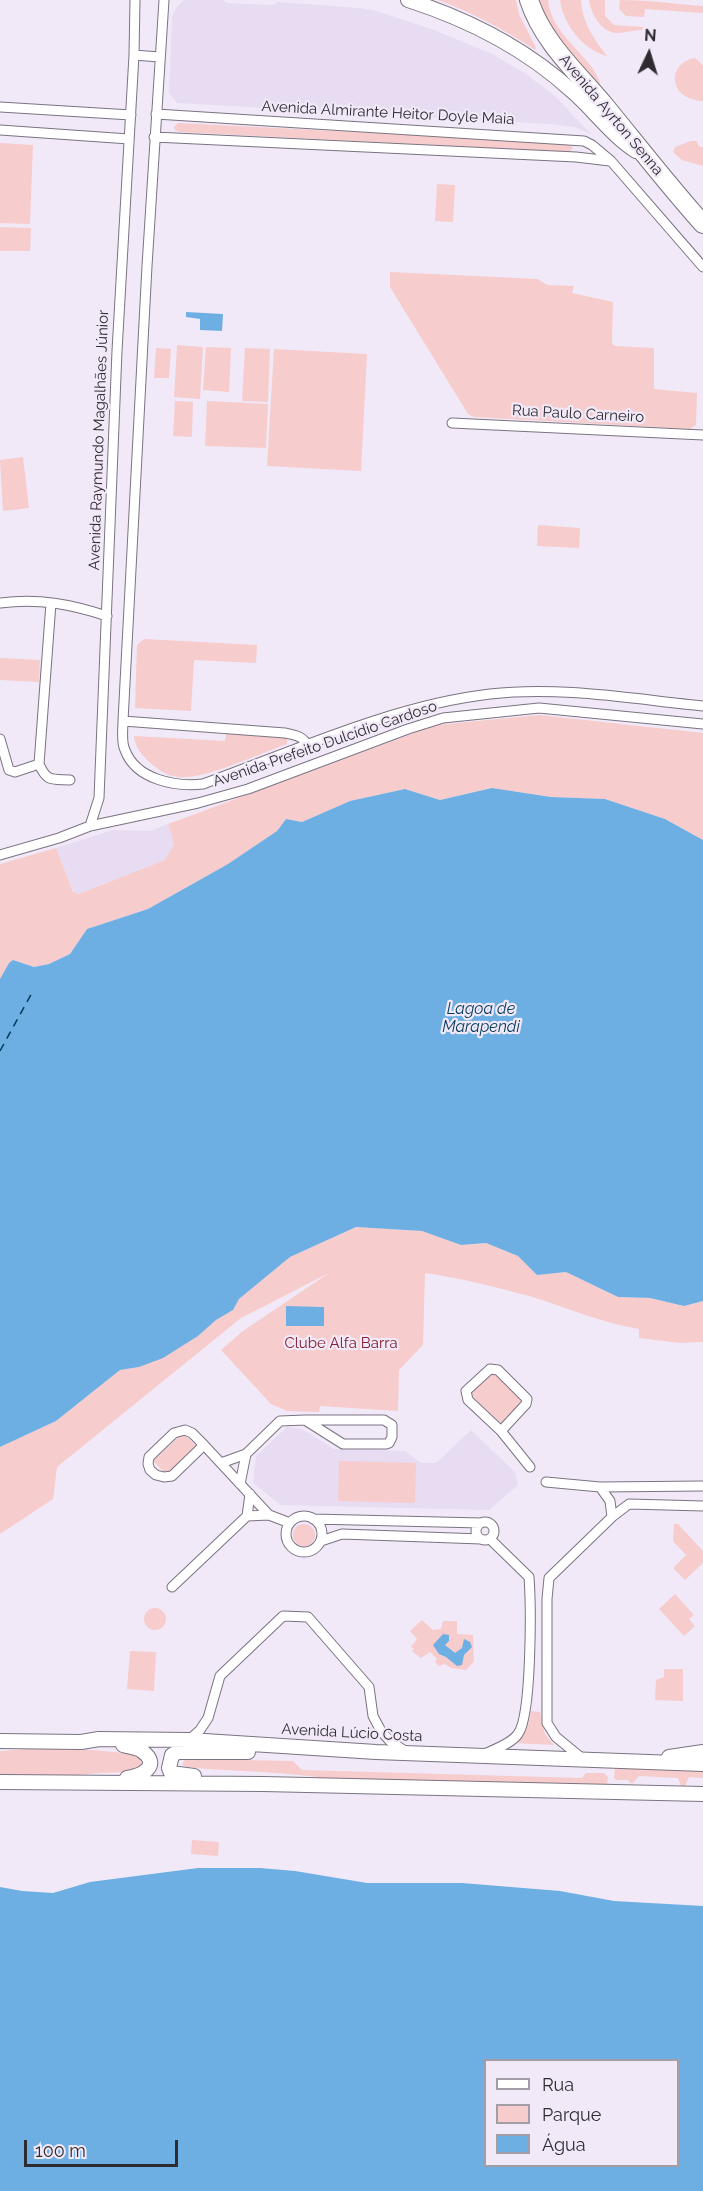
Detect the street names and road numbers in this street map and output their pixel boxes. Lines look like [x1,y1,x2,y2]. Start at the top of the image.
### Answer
street label: Avenida Ayrton Senna [555,51,667,179]
street label: Avenida Almirante Heitor Doyle Maia [261,97,515,129]
street label: Avenida Raymundo Magalhães Júnior [85,309,113,571]
street label: Rua Paulo Carneiro [511,402,645,426]
street label: Avenida Prefeito Dulcídio Cardoso [211,697,439,791]
street label: Avenida Lúcio Costa [281,1720,423,1746]

